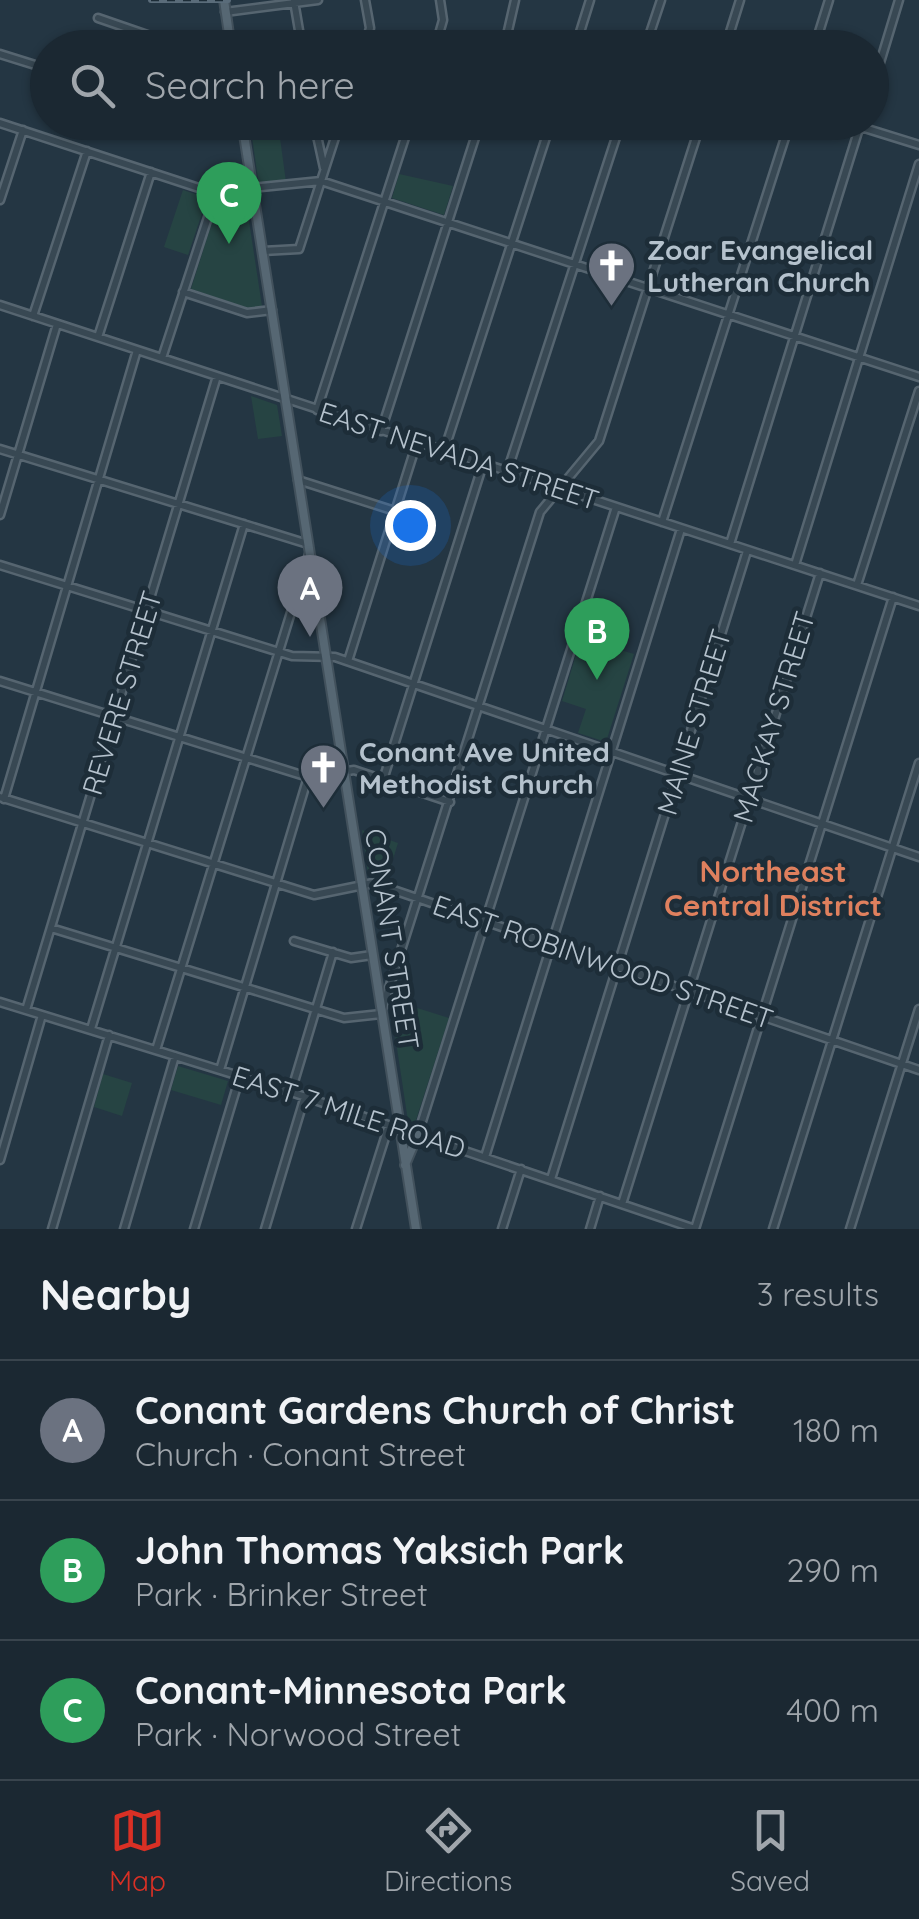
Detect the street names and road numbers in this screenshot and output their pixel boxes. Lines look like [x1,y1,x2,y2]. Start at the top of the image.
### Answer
street label: EAST NEVADA STREET [315,394,604,517]
street label: REVERE STREET [74,587,169,799]
street label: MACKAY STREET [725,607,822,827]
street label: MAINE STREET [649,625,738,819]
street label: CONANT STREET [358,826,427,1052]
street label: EAST ROBINWOOD STREET [428,887,778,1036]
street label: EAST 7 MILE ROAD [228,1057,470,1166]

